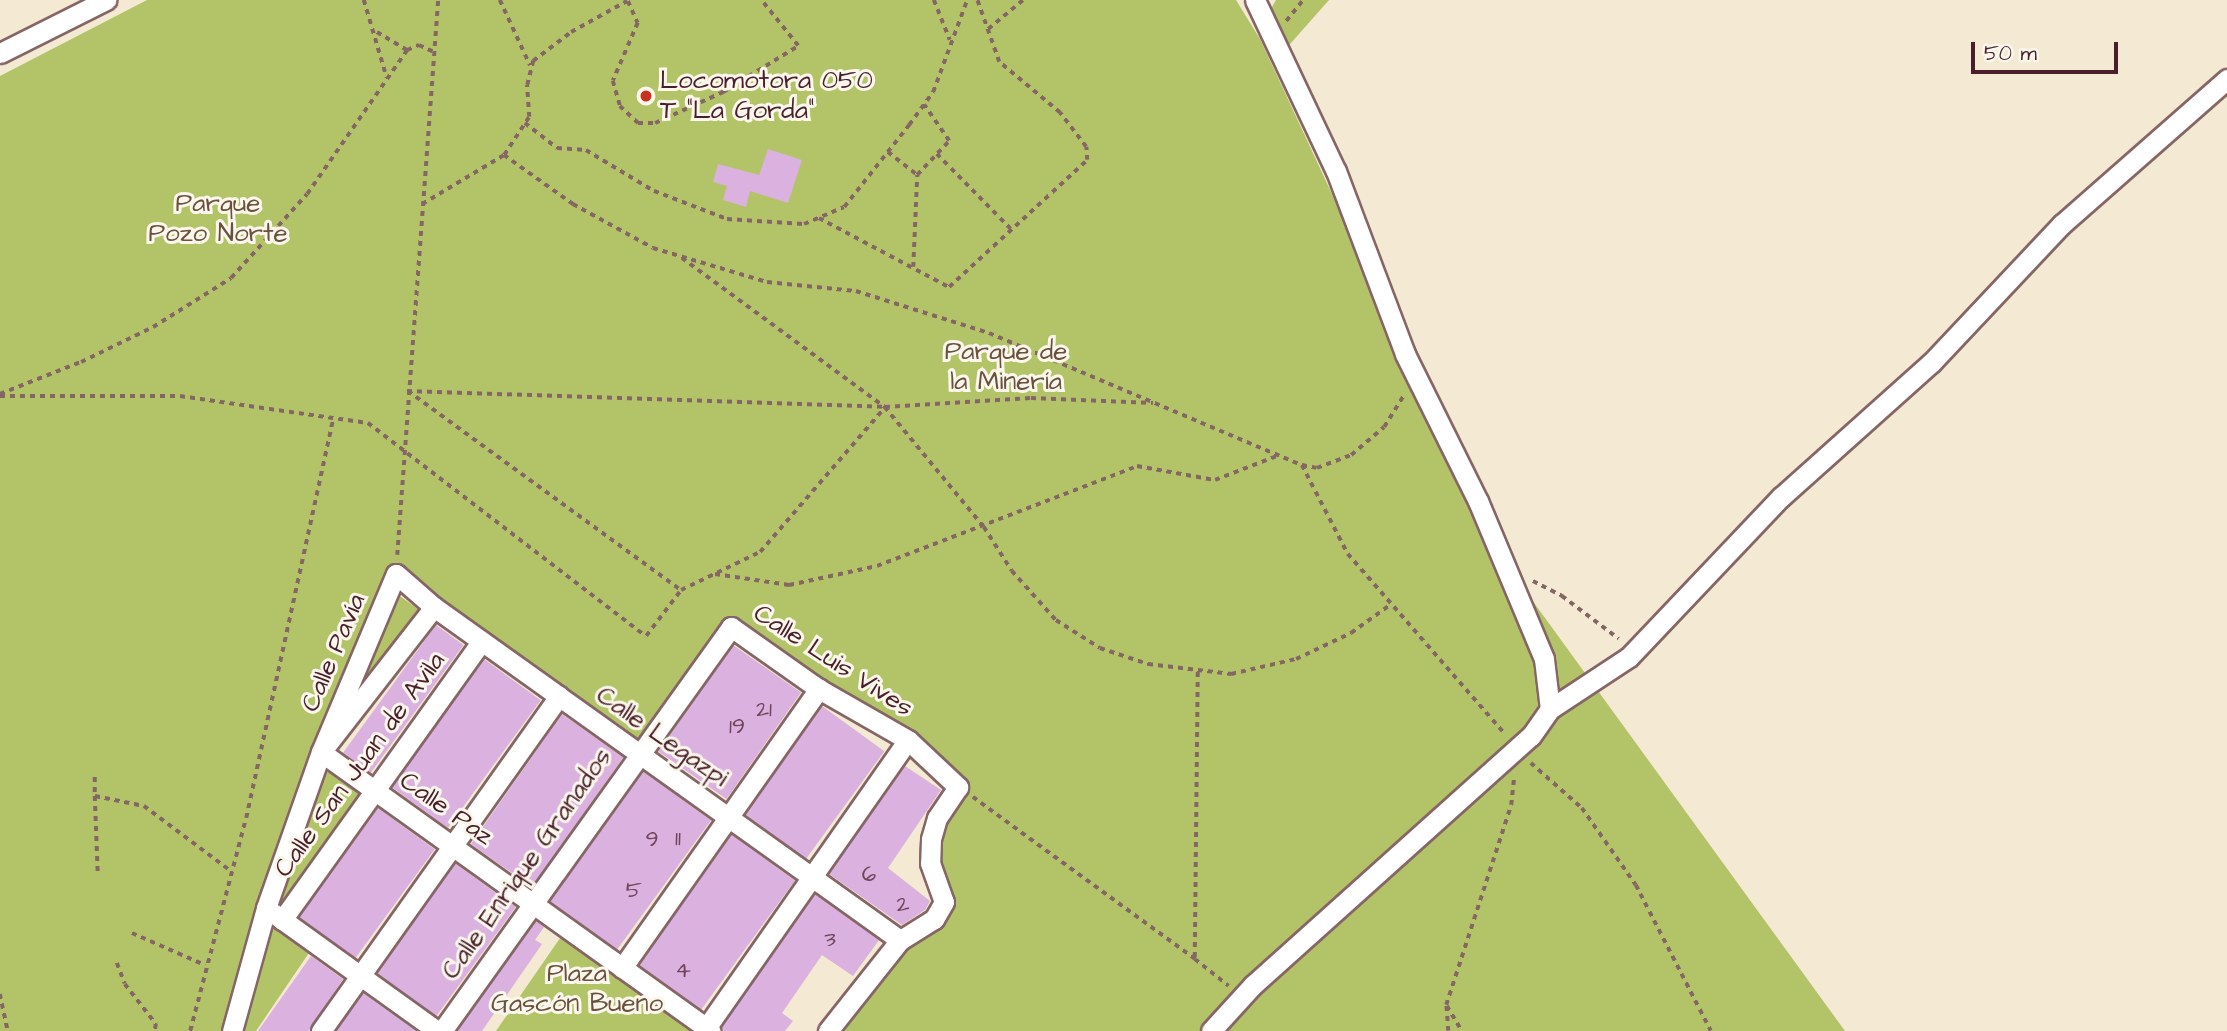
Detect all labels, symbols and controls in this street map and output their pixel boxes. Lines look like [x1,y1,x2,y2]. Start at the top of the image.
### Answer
scale bar [1975,28,2122,72]
text: 50 m [1984,39,2037,68]
place label: Locomotora 050 T "La Gorda" [660,65,873,126]
marker: Locomotora 050 T "La Gorda" [638,88,654,104]
park label: Parque Pozo Norte [149,188,287,249]
park label: Parque de la Minería [945,336,1067,398]
street label: Calle Pavía [295,589,373,717]
street label: Calle Luis Vives [747,598,919,724]
street label: Calle San Juan de Avila [268,646,452,884]
street label: Calle Legazpi [590,680,734,794]
house number: 21 [756,695,772,723]
house number: 19 [729,712,745,740]
street label: Calle Enrique Granados [435,742,619,986]
street label: Calle Paz [393,766,499,852]
house number: 11 [675,824,681,852]
house number: 9 [645,825,659,853]
house number: 6 [862,860,876,888]
house number: 5 [626,876,642,904]
house number: 2 [896,890,910,918]
house number: 3 [824,925,836,953]
house number: 4 [675,956,691,984]
park label: Plaza Gascón Bueno [491,958,663,1020]

